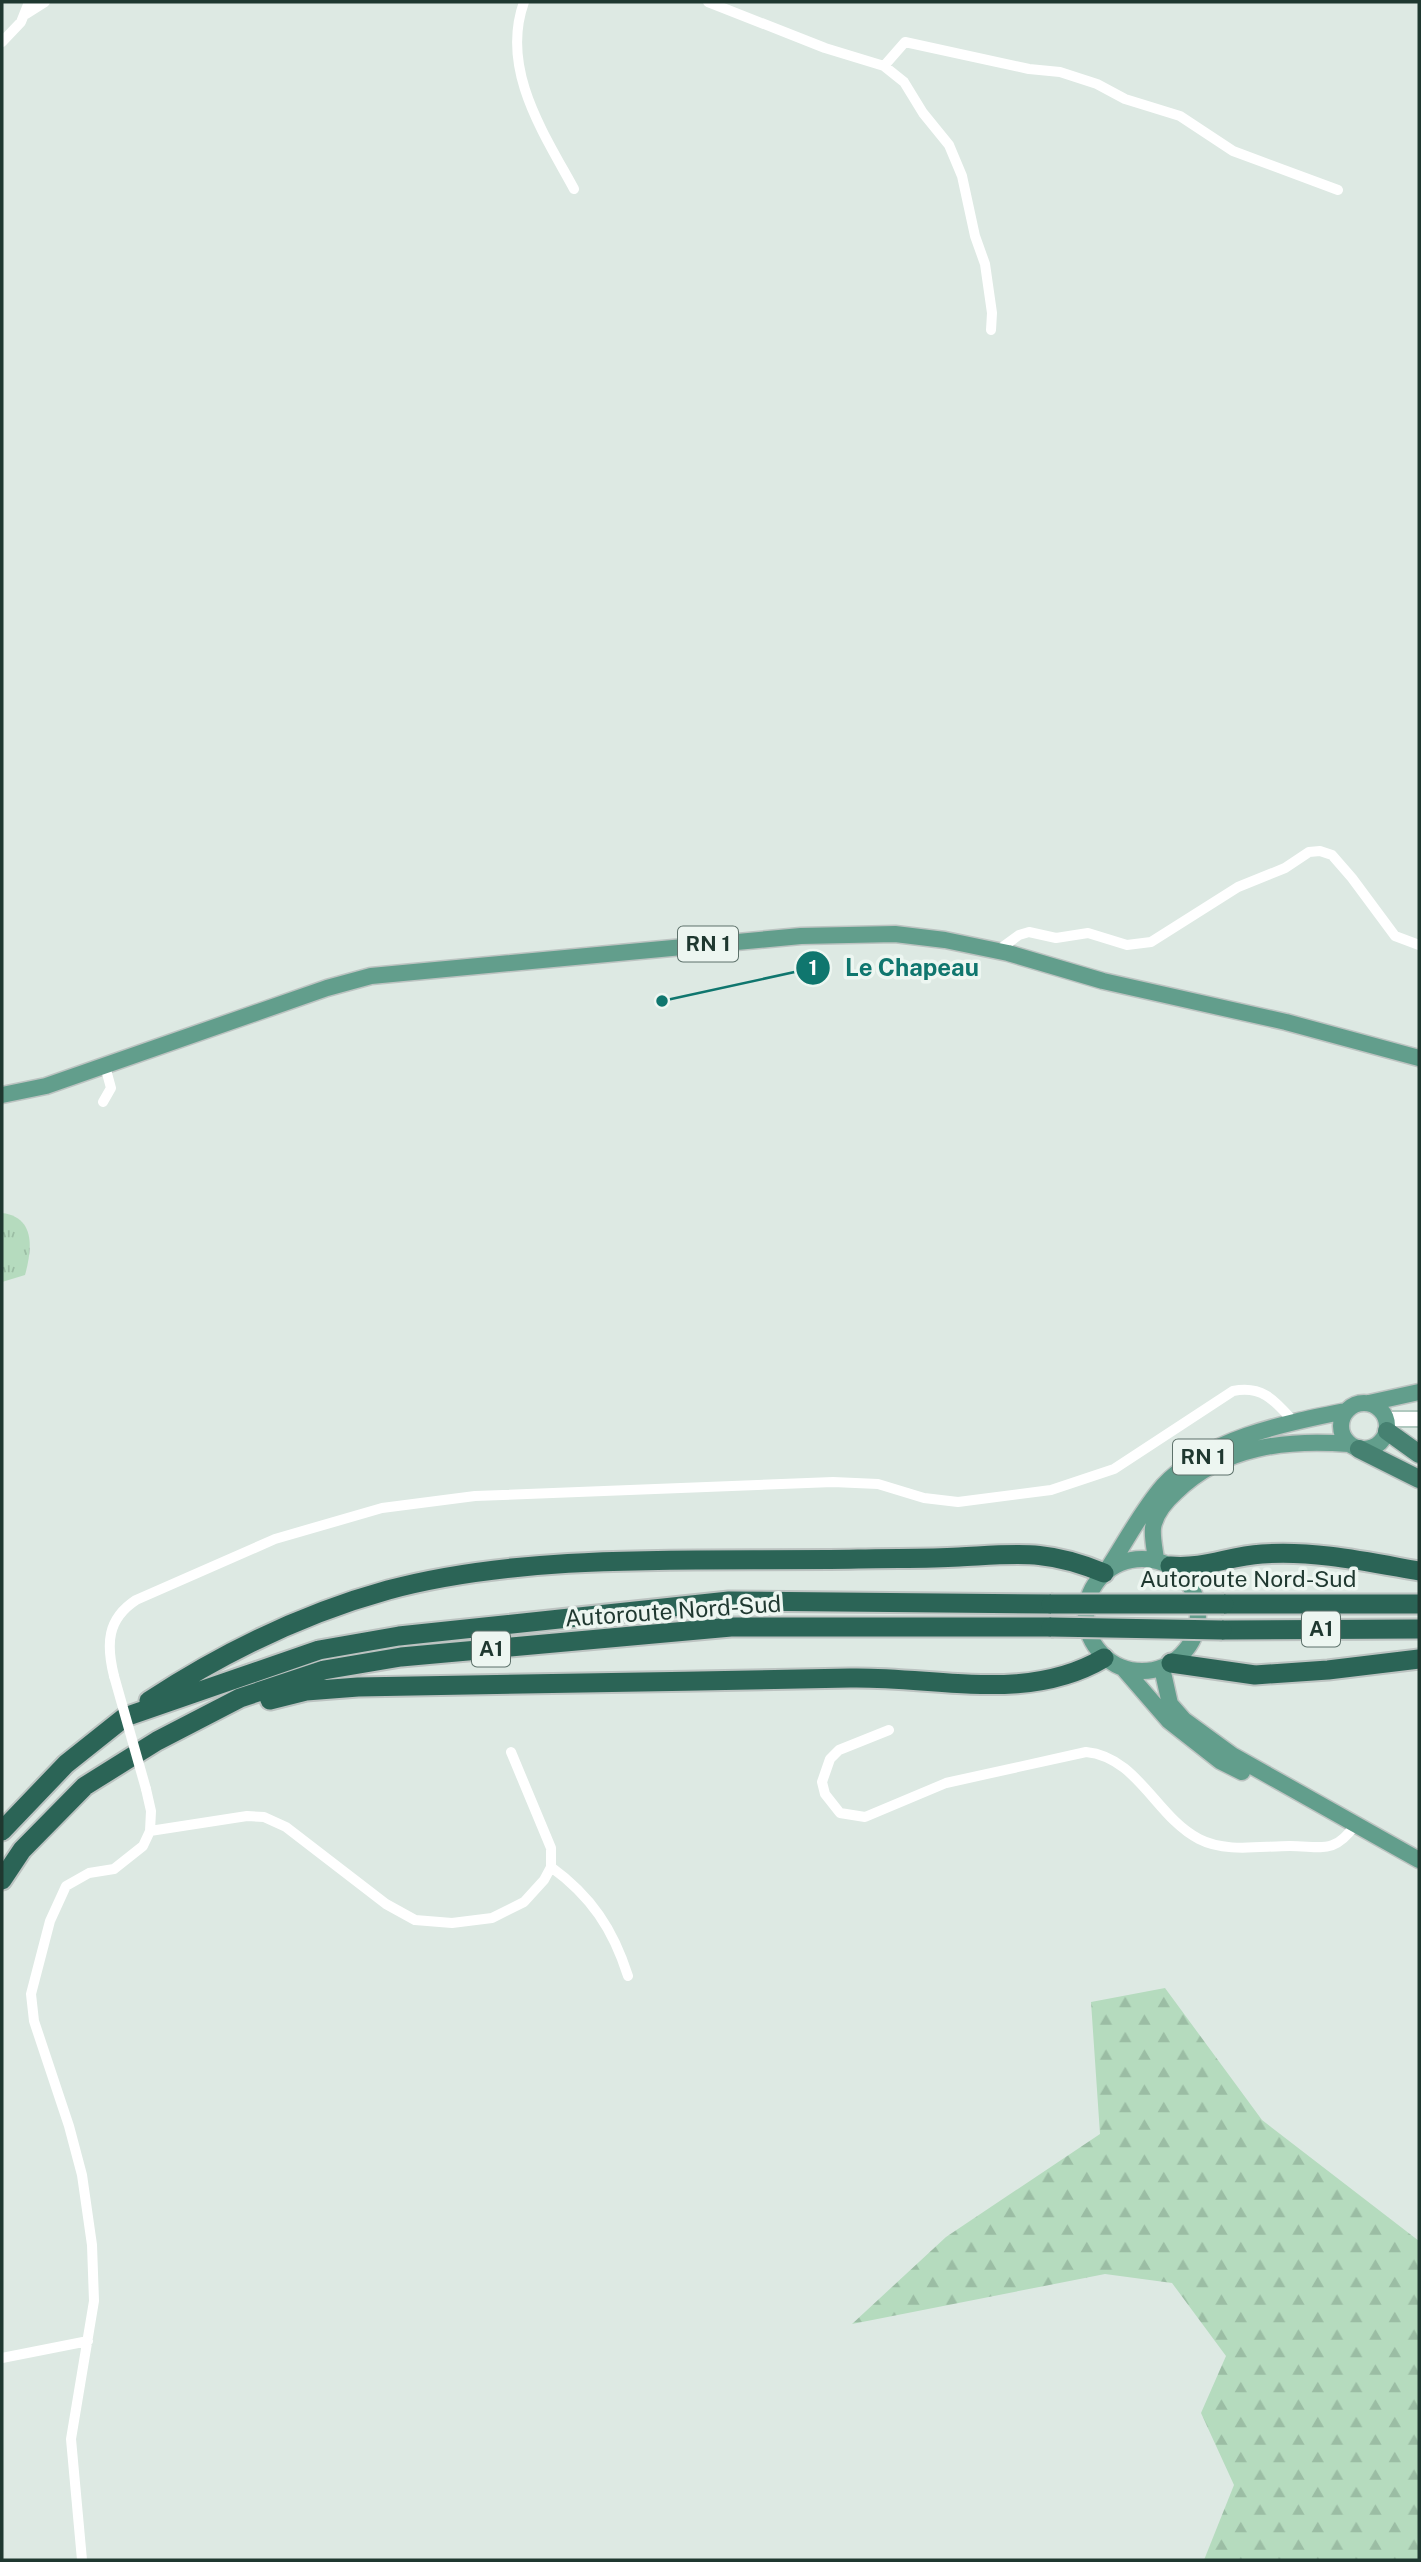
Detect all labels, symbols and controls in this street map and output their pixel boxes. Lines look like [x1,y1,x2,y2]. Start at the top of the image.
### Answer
road number: RN 1 [678,926,738,962]
callout: Le Chapeau [796,945,993,990]
text: Le Chapeau [845,953,979,981]
text: 1 [809,955,818,980]
road number: RN 1 [1173,1440,1233,1474]
street label: Autoroute Nord-Sud [1140,1565,1356,1592]
street label: Autoroute Nord-Sud [564,1589,782,1632]
road number: A1 [1302,1612,1340,1646]
road number: A1 [472,1632,510,1666]

